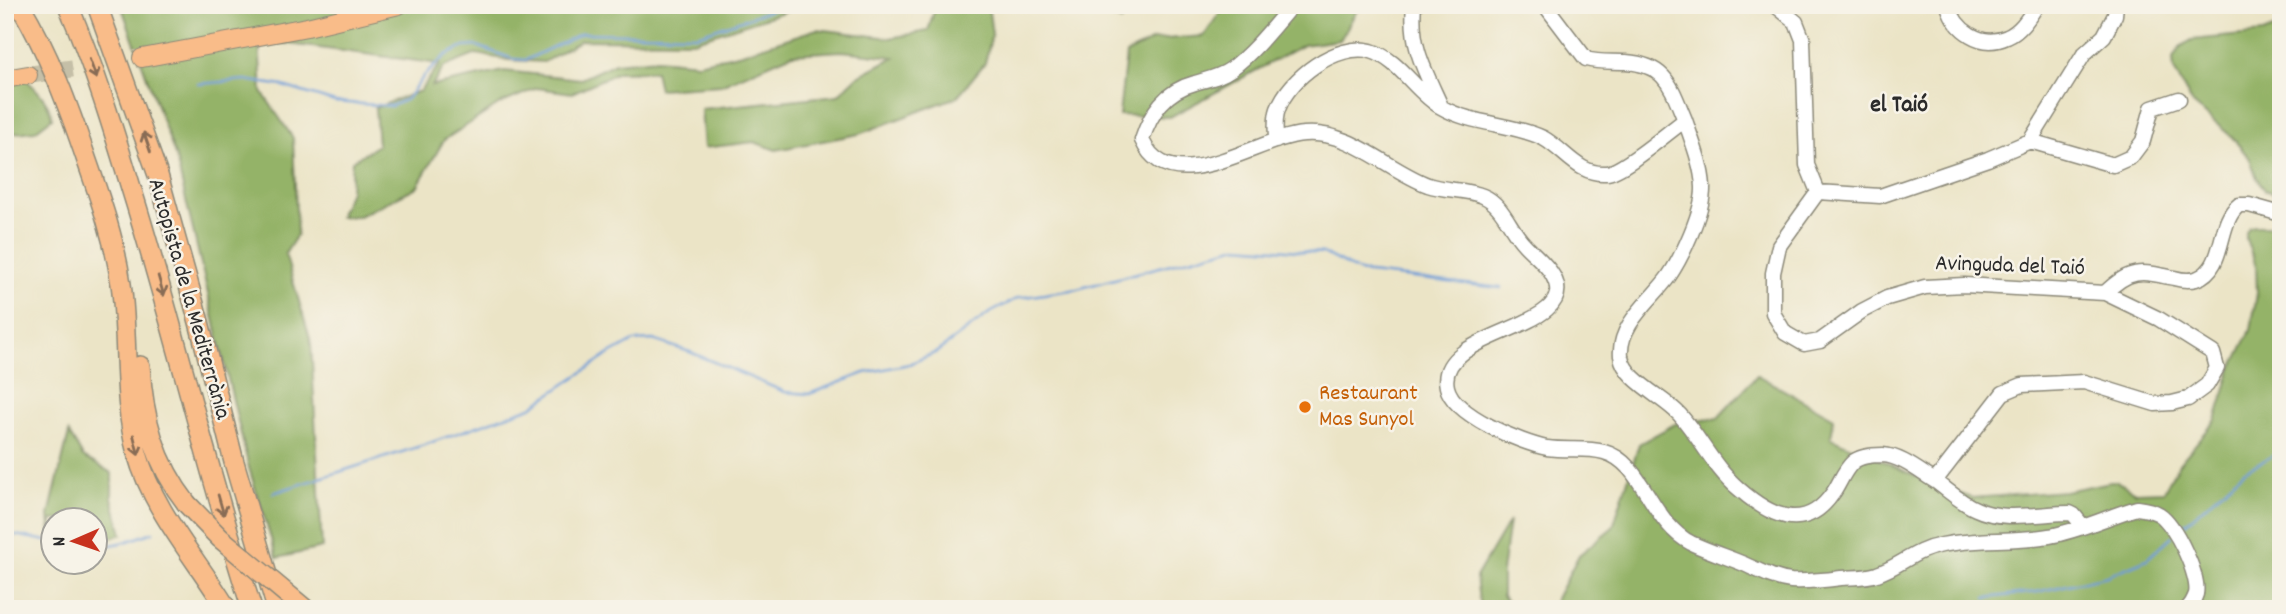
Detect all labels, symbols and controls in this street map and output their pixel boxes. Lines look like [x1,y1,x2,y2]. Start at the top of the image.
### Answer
one-way arrow [88,57,100,79]
district label: el Taió [1870,89,1928,123]
one-way arrow [140,131,153,153]
street label: Autopista de la Mediterrània [138,175,239,425]
street label: Avinguda del Taió [1935,248,2085,286]
one-way arrow [155,275,168,297]
place label: Restaurant Mas Sunyol [1319,378,1418,437]
marker: Restaurant Mas Sunyol [1297,399,1313,415]
one-way arrow [130,434,143,456]
one-way arrow [215,494,228,516]
north arrow [38,505,108,576]
text: N [47,536,74,547]

